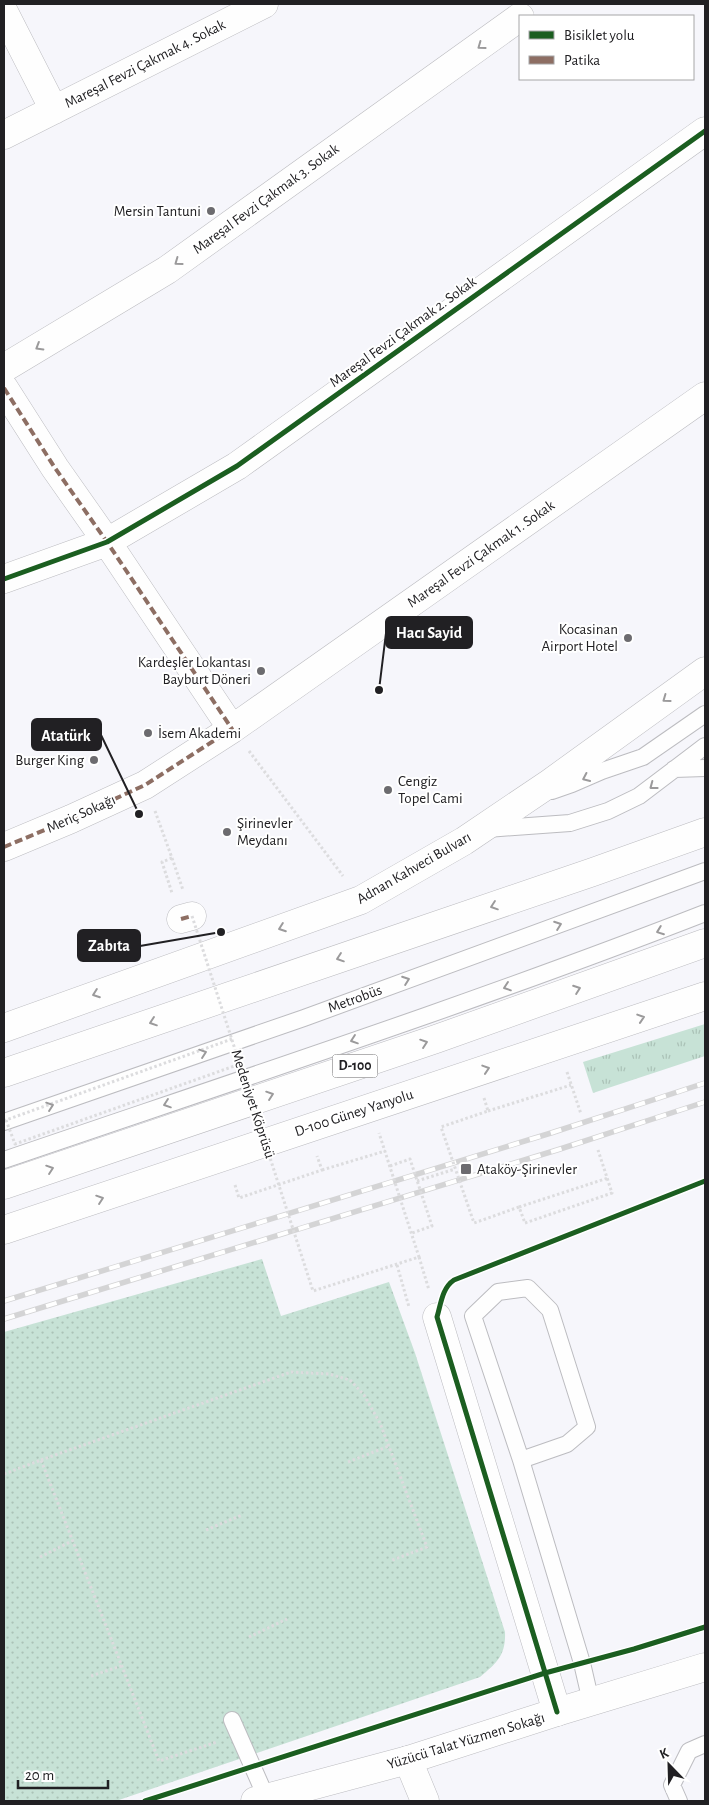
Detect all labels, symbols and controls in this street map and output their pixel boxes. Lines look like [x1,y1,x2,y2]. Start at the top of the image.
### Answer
legend [519,15,694,80]
street label: Mareşal Fevzi Çakmak 4. Sokak [62,17,228,111]
text: Bisiklet yolu [564,28,635,43]
one-way arrow [477,40,486,49]
text: Patika [564,53,600,68]
street label: Mareşal Fevzi Çakmak 3. Sokak [190,141,342,257]
place label: Mersin Tantuni [114,204,201,219]
marker: Mersin Tantuni [205,205,217,217]
one-way arrow [174,256,184,265]
street label: Mareşal Fevzi Çakmak 2. Sokak [327,274,479,390]
one-way arrow [36,341,45,351]
street label: Mareşal Fevzi Çakmak 1. Sokak [405,497,557,611]
callout: Hacı Sayid [386,617,472,648]
place label: Kocasinan Airport Hotel [541,622,618,654]
text: Hacı Sayid [396,625,463,642]
marker: Kocasinan Airport Hotel [622,632,634,644]
place label: Kardeşler Lokantası Bayburt Döneri [138,655,251,687]
marker: Kardeşler Lokantası Bayburt Döneri [255,665,267,677]
one-way arrow [662,693,671,702]
callout: Atatürk [32,719,101,750]
place label: İsem Akademi [158,724,241,741]
marker: İsem Akademi [142,727,154,739]
text: Atatürk [41,728,91,744]
place label: Burger King [15,753,85,768]
marker: Burger King [88,754,100,766]
one-way arrow [582,772,591,782]
place label: Cengiz Topel Cami [398,774,463,806]
one-way arrow [650,780,659,788]
marker: Cengiz Topel Cami [382,784,394,796]
street label: Meriç Sokağı [44,792,118,836]
place label: Şirinevler Meydanı [237,816,293,848]
marker: Şirinevler Meydanı [221,826,233,838]
street label: Adnan Kahveci Bulvarı [354,829,474,907]
one-way arrow [490,900,499,910]
one-way arrow [554,921,562,931]
one-way arrow [279,922,287,932]
one-way arrow [656,925,665,935]
callout: Zabıta [78,930,140,961]
text: Zabıta [88,938,130,954]
one-way arrow [336,952,345,962]
one-way arrow [401,976,409,986]
one-way arrow [504,981,512,991]
street label: Metrobüs [326,982,384,1016]
one-way arrow [573,985,581,995]
one-way arrow [92,988,101,998]
one-way arrow [636,1014,644,1024]
one-way arrow [150,1016,158,1026]
one-way arrow [350,1034,359,1044]
one-way arrow [420,1039,428,1049]
street label: Medeniyet Köprüsü [228,1048,278,1161]
one-way arrow [198,1049,207,1059]
road number: D-100 [332,1054,378,1078]
one-way arrow [482,1065,490,1075]
street label: D-100 Güney Yanyolu [293,1087,415,1139]
one-way arrow [266,1091,274,1101]
one-way arrow [163,1099,172,1109]
one-way arrow [45,1102,54,1112]
marker: Ataköy-Şirinevler [459,1162,473,1176]
place label: Ataköy-Şirinevler [477,1162,577,1177]
one-way arrow [45,1165,54,1175]
one-way arrow [95,1195,104,1205]
street label: Yüzücü Talat Yüzmen Sokağı [385,1710,547,1772]
north arrow [644,1740,694,1790]
text: K [658,1746,672,1762]
scale bar [18,1758,108,1790]
text: 20 m [25,1768,54,1783]

